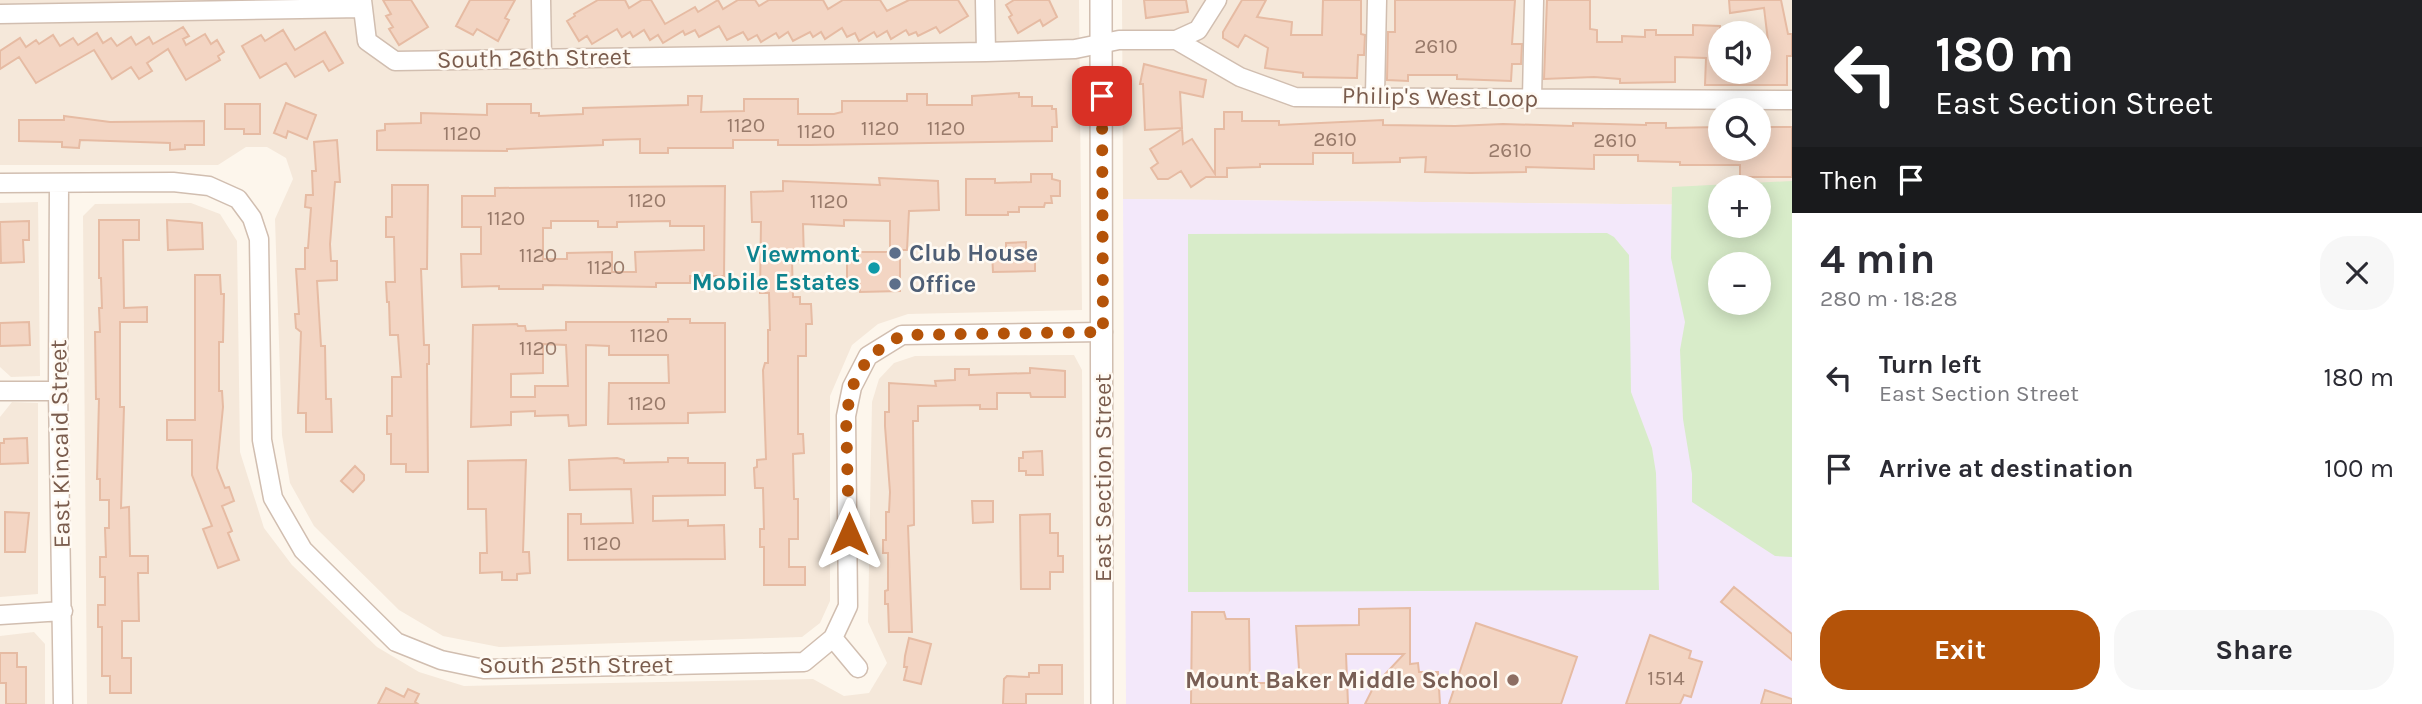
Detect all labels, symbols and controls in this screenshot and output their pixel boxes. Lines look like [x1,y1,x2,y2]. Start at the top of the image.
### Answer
map controls [1708,21,1771,315]
button: sound [1708,21,1771,84]
text: 180 m [1935,26,2074,83]
icon: left [1820,28,1911,119]
house number: 2610 [1414,34,1458,58]
street label: South 26th Street [437,42,631,74]
pin [1072,66,1132,126]
icon: arrive [1083,77,1121,115]
street label: Philip's West Loop [1342,81,1538,113]
text: East Section Street [1935,85,2213,122]
button: search [1708,98,1771,161]
house number: 1120 [727,113,765,137]
house number: 1120 [861,116,899,140]
house number: 1120 [927,116,965,140]
house number: 1120 [797,119,835,143]
house number: 1120 [443,121,481,145]
house number: 2610 [1313,127,1357,151]
house number: 2610 [1593,128,1637,152]
house number: 2610 [1488,138,1532,162]
icon: arrive [1892,161,1930,199]
text: Then [1820,165,1878,196]
button: + [1708,175,1771,238]
house number: 1120 [628,188,666,212]
house number: 1120 [810,189,848,213]
house number: 1120 [487,206,525,230]
text: 4 min [1820,234,1935,284]
button: close [2320,236,2394,310]
place label: Club House [909,239,1038,267]
place label: Viewmont Mobile Estates [692,240,860,296]
house number: 1120 [519,243,557,267]
marker: Club House [887,245,903,261]
button: − [1708,252,1771,315]
house number: 1120 [587,255,625,279]
marker: Viewmont Mobile Estates [866,260,882,276]
place label: Office [909,270,976,298]
marker: Office [887,276,903,292]
text: 280 m · 18:28 [1820,285,1958,312]
house number: 1120 [630,323,668,347]
house number: 1120 [519,336,557,360]
street label: East Kincaid Street [44,339,76,549]
text: Turn left [1879,349,1981,380]
icon: left [1820,359,1858,397]
text: 180 m [2324,362,2394,393]
street label: East Section Street [1089,374,1117,582]
text: East Section Street [1879,380,2079,407]
house number: 1120 [628,391,666,415]
icon: arrive [1820,450,1858,488]
text: Arrive at destination [1879,453,2133,484]
text: 100 m [2324,453,2394,484]
position arrow [812,497,886,571]
house number: 1120 [583,531,621,555]
button: Exit [1820,610,2100,690]
button: Share [2114,610,2394,690]
street label: South 25th Street [479,651,673,679]
place label: Mount Baker Middle School [1185,666,1499,694]
house number: 1514 [1647,666,1685,690]
marker: Mount Baker Middle School [1505,672,1521,688]

